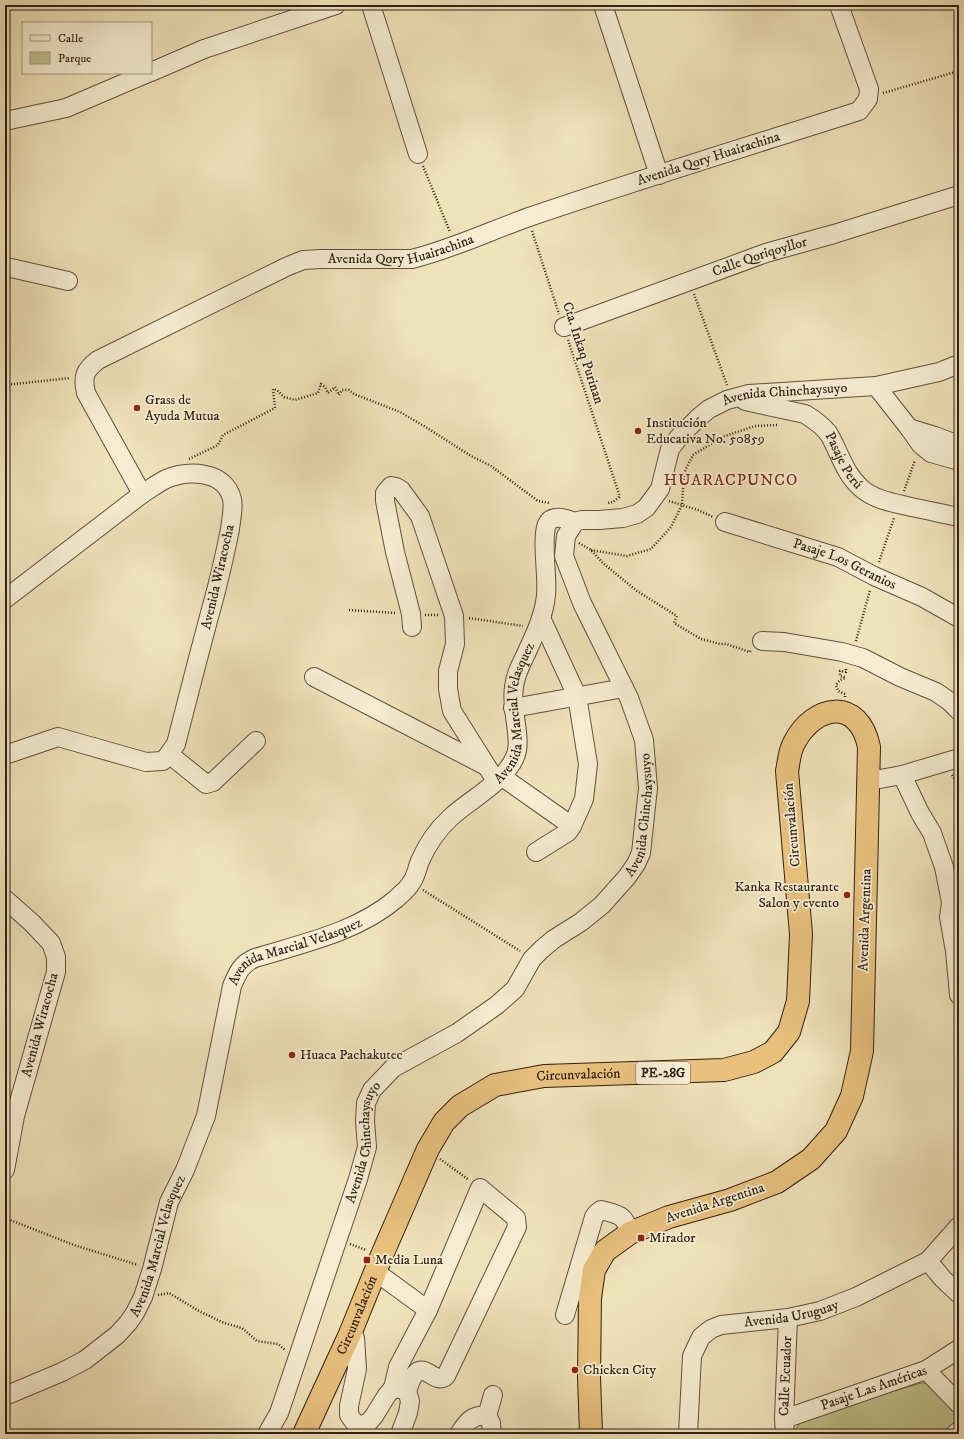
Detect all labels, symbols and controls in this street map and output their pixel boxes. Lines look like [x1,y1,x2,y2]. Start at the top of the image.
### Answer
legend [22,22,152,74]
text: Calle [58,31,83,46]
text: Parque [58,51,91,66]
street label: Avenida Qory Huairachina [635,128,782,190]
street label: Avenida Qory Huairachina [328,230,477,269]
street label: Calle Qoriqoyllor [710,233,810,281]
street label: Cta. Inkaq Purinan [558,300,608,407]
street label: Avenida Chinchaysuyo [719,379,848,410]
place label: Grass de Ayuda Mutua [145,391,220,425]
marker: Grass de Ayuda Mutua [132,403,142,413]
place label: Institución Educativa No. 50859 [646,414,765,448]
marker: Institución Educativa No. 50859 [633,426,643,436]
street label: Pasaje Perú [821,429,866,493]
district label: HUARACPUNCO [664,470,798,490]
street label: Avenida Wiracocha [197,523,239,631]
street label: Pasaje Los Geranios [791,535,899,594]
street label: Avenida Marcial Velasquez [490,640,539,788]
street label: Avenida Chinchaysuyo [621,752,657,880]
street label: Circunvalación [779,782,805,868]
street label: Avenida Argentina [854,868,876,972]
place label: Kanka Restaurante Salon y evento [734,878,839,912]
marker: Kanka Restaurante Salon y evento [842,890,852,900]
street label: Avenida Marcial Velasquez [224,914,365,988]
street label: Avenida Wiracocha [17,971,63,1079]
place label: Huaca Pachakutec [300,1046,403,1064]
marker: Huaca Pachakutec [287,1050,297,1060]
road number: PE-28G [636,1062,690,1084]
street label: Circunvalación [535,1064,622,1086]
street label: Avenida Chinchaysuyo [341,1077,385,1206]
street label: Avenida Marcial Velasquez [126,1172,190,1320]
street label: Avenida Argentina [663,1179,767,1227]
place label: Mirador [649,1229,696,1247]
marker: Mirador [636,1233,646,1243]
place label: Media Luna [375,1251,443,1269]
marker: Media Luna [362,1255,372,1265]
street label: Circunvalación [333,1273,382,1358]
street label: Avenida Uruguay [743,1296,841,1332]
street label: Calle Ecuador [775,1335,796,1416]
place label: Chicken City [583,1361,657,1379]
street label: Pasaje Las Américas [818,1361,930,1415]
marker: Chicken City [570,1365,580,1375]

